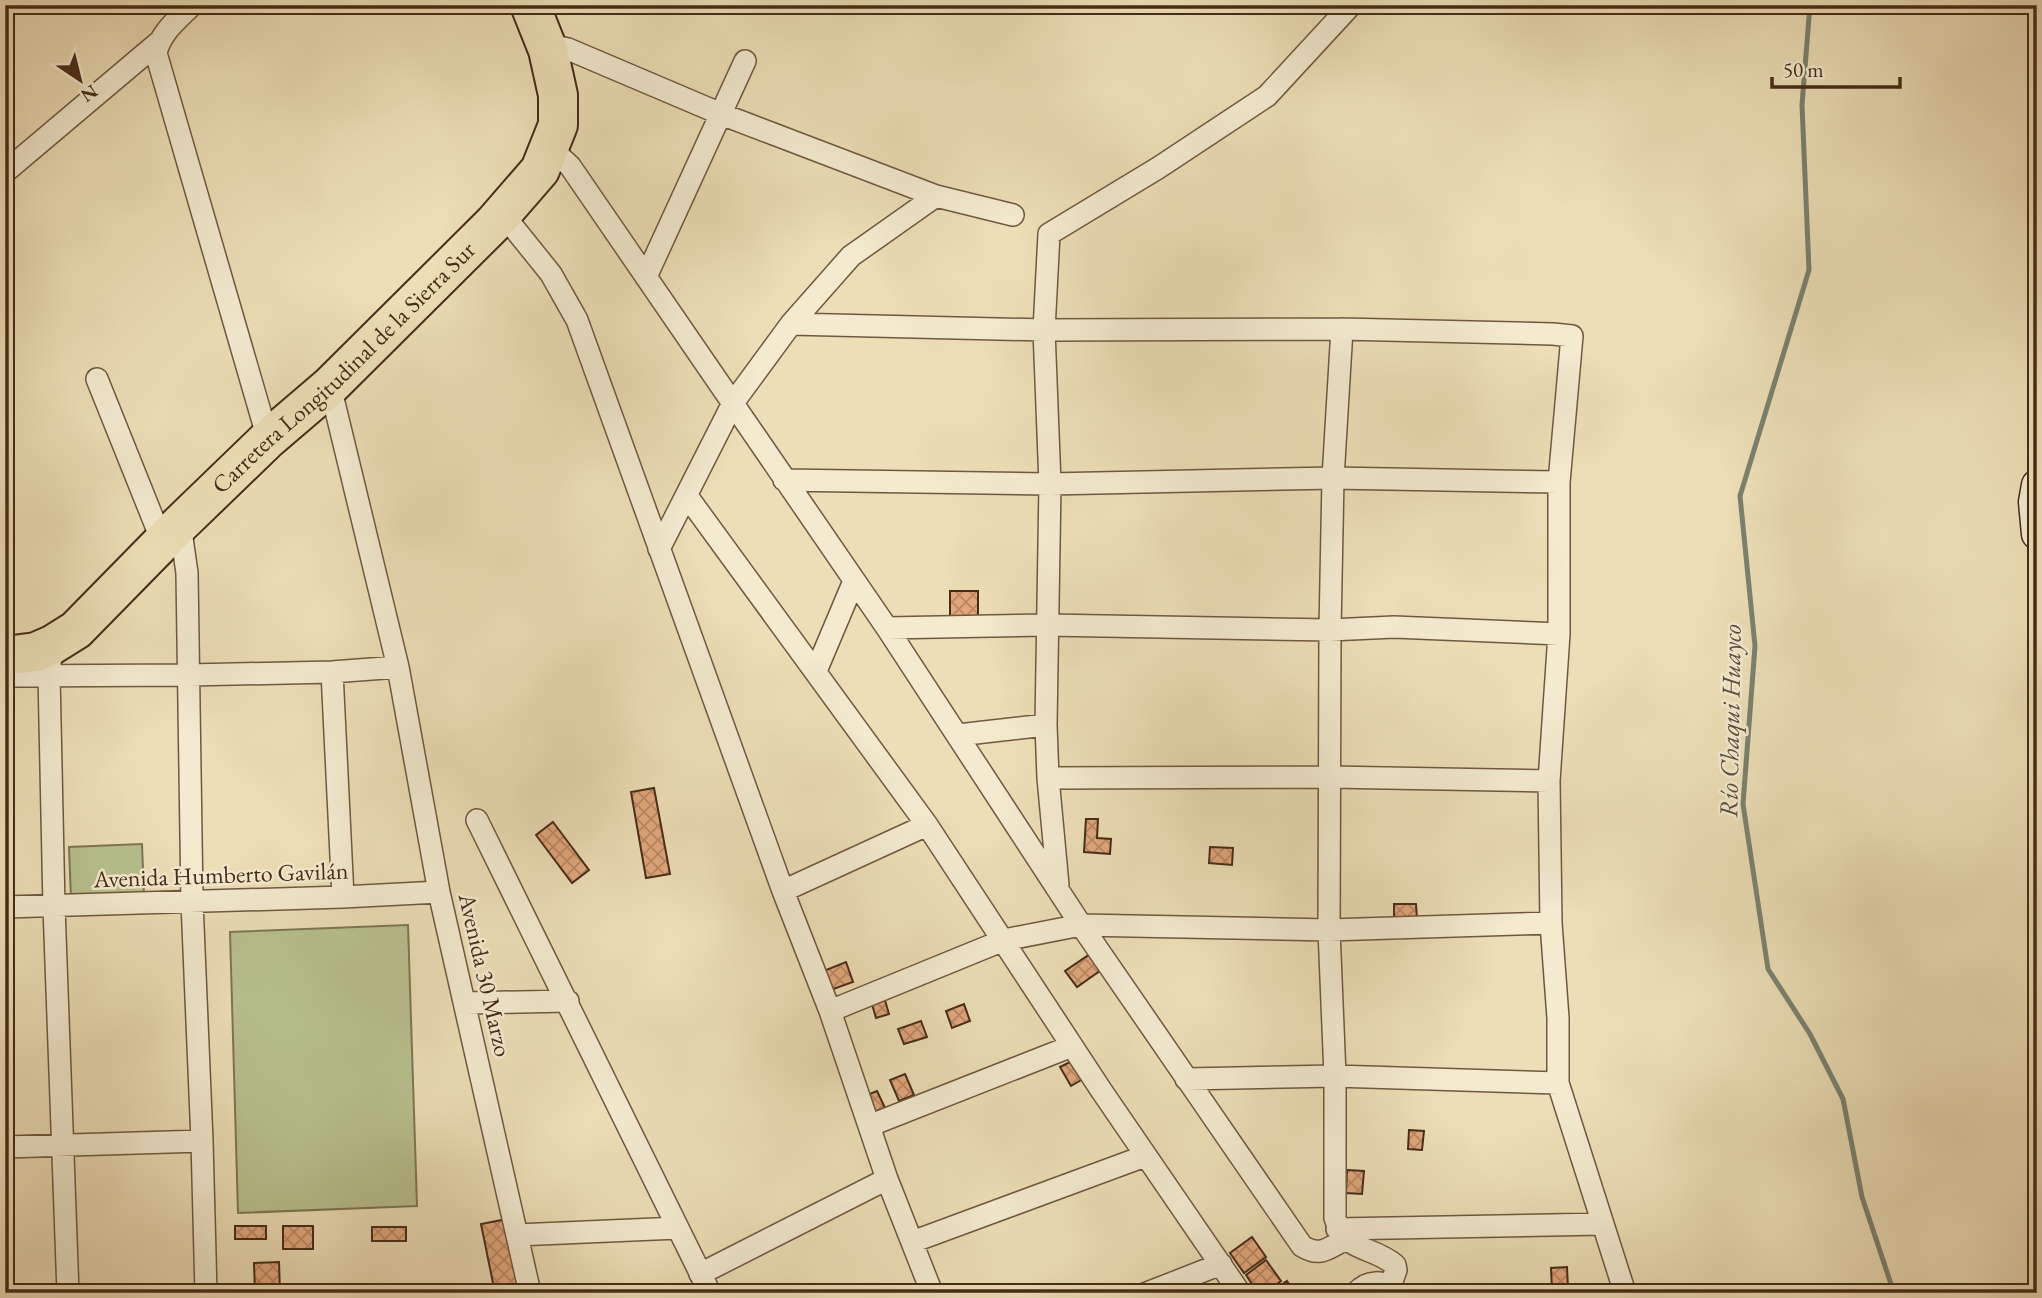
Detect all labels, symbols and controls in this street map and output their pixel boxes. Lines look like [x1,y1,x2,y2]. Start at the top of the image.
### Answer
north arrow [46,46,116,116]
scale bar [1772,46,1900,90]
text: 50 m [1783,56,1824,83]
text: N [75,79,103,109]
street label: Carretera Longitudinal de la Sierra Sur [205,234,482,500]
water label: Río Chaqui Huayco [1711,624,1750,818]
street label: Avenida Humberto Gavilán [92,855,349,894]
street label: Avenida 30 Marzo [451,889,519,1060]

